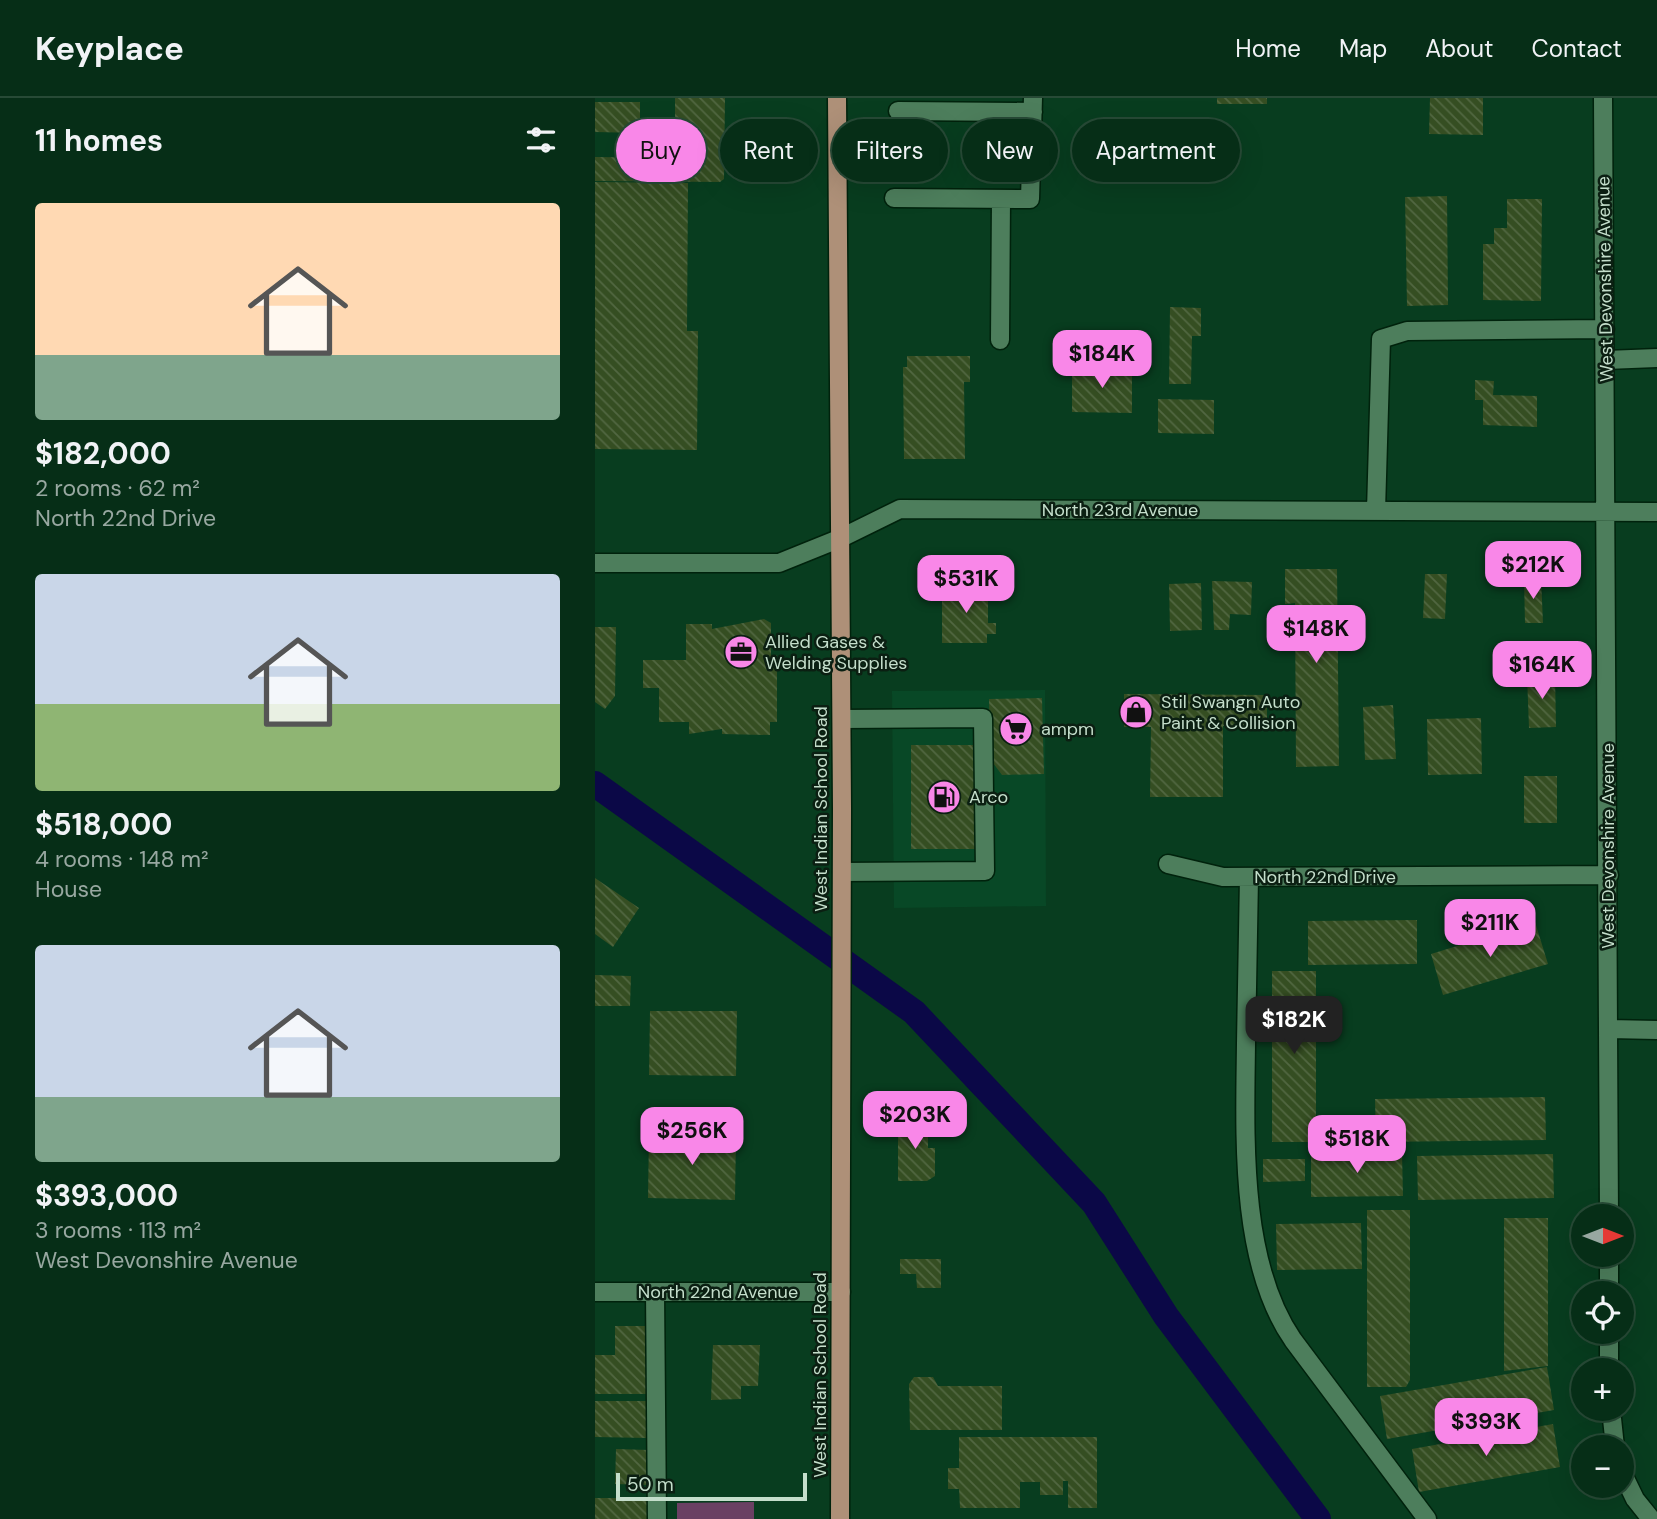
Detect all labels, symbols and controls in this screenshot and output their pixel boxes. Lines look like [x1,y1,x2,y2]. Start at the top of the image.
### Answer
text: Keyplace [35,27,184,70]
text: Home [1235,33,1301,64]
text: Map [1339,33,1387,64]
text: About [1425,33,1494,64]
text: Contact [1532,33,1622,64]
chip: Buy [616,119,706,182]
chip: Rent [720,119,818,182]
chip: Filters [832,119,948,182]
chip: New [962,119,1058,182]
chip: Apartment [1072,119,1240,182]
text: 11 homes [35,121,163,160]
icon: filters [522,121,560,159]
street label: West Devonshire Avenue [1591,176,1619,382]
icon: home [235,248,361,374]
pin: $184K [1053,330,1151,390]
text: $184K [1069,338,1135,368]
text: $182,000 [35,434,171,473]
text: 2 rooms · 62 m² [35,473,200,503]
street label: North 23rd Avenue [1042,498,1198,522]
text: North 22nd Drive [35,503,216,533]
pin: $212K [1484,542,1582,601]
text: $212K [1501,549,1565,579]
pin: $531K [917,556,1015,615]
text: $531K [933,563,999,593]
pin: $148K [1267,606,1365,665]
text: $148K [1283,613,1349,643]
icon: home [235,619,361,745]
place label: Allied Gases & Welding Supplies [765,630,907,675]
office icon: Allied Gases & Welding Supplies [722,633,760,671]
pin: $164K [1493,642,1591,701]
text: $164K [1509,649,1575,679]
place label: Stil Swangn Auto Paint & Collision [1161,690,1300,735]
shop icon: Stil Swangn Auto Paint & Collision [1117,693,1155,731]
street label: West Indian School Road [809,706,833,912]
supermarket icon: ampm [997,710,1035,748]
place label: ampm [1041,717,1094,741]
street label: West Devonshire Avenue [1596,743,1620,949]
fuel station icon: Arco [925,778,963,816]
place label: Arco [969,785,1008,809]
text: $518,000 [35,805,172,844]
text: 4 rooms · 148 m² [35,844,209,874]
street label: North 22nd Drive [1254,865,1396,889]
text: House [35,874,102,904]
pin: $211K [1441,900,1539,959]
text: $211K [1461,907,1519,937]
icon: home [235,990,361,1116]
pin: $182K [1245,996,1343,1056]
text: $182K [1262,1004,1326,1034]
pin: $203K [866,1091,964,1151]
text: $203K [879,1099,951,1129]
pin: $256K [643,1108,741,1167]
text: $256K [656,1115,728,1145]
pin: $518K [1308,1116,1406,1175]
text: $518K [1324,1123,1390,1153]
text: $393,000 [35,1176,178,1215]
north arrow [1571,1204,1635,1267]
map controls [1571,1204,1634,1498]
text: 3 rooms · 113 m² [35,1215,201,1245]
text: West Devonshire Avenue [35,1245,298,1275]
street label: West Indian School Road [808,1272,832,1478]
street label: North 22nd Avenue [638,1280,798,1304]
button: locate [1571,1281,1634,1344]
button: + [1571,1358,1634,1421]
pin: $393K [1437,1398,1535,1458]
text: $393K [1451,1406,1521,1436]
button: − [1571,1435,1634,1498]
scale bar [616,1470,807,1502]
text: 50 m [627,1472,674,1497]

